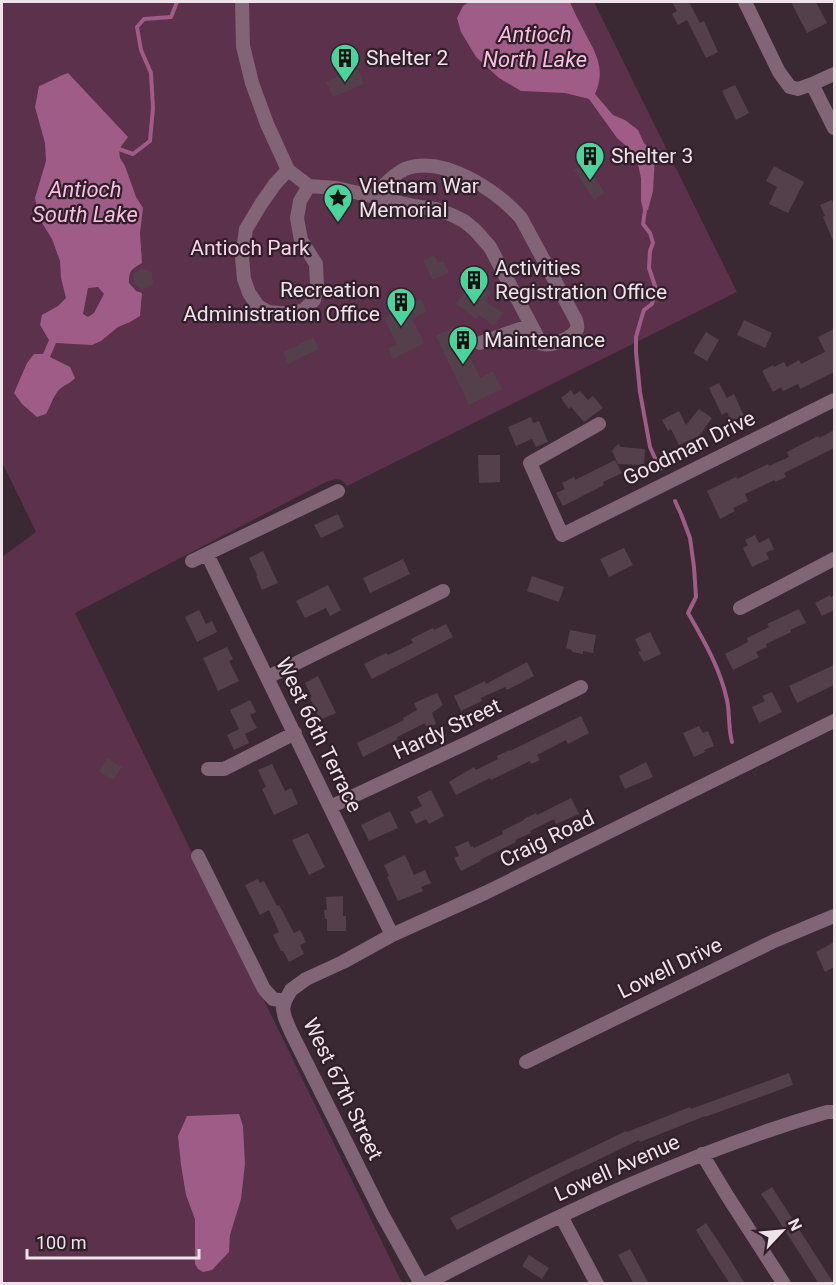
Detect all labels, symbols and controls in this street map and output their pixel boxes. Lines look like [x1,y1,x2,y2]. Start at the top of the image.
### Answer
water label: Antioch North Lake [483,22,587,72]
building icon: Shelter 2 [329,42,361,84]
place label: Shelter 2 [366,46,449,70]
building icon: Shelter 3 [574,140,606,182]
place label: Shelter 3 [611,144,693,168]
place label: Vietnam War Memorial [359,174,479,222]
water label: Antioch South Lake [32,177,138,227]
place icon: Vietnam War Memorial [322,182,354,224]
park label: Antioch Park [190,236,310,260]
place label: Activities Registration Office [495,256,667,304]
building icon: Activities Registration Office [458,264,490,306]
place label: Recreation Administration Office [183,278,380,326]
building icon: Recreation Administration Office [385,286,417,328]
building icon: Maintenance [447,324,479,366]
place label: Maintenance [484,328,605,352]
street label: Goodman Drive [619,406,759,490]
street label: West 66th Terrace [271,654,367,816]
street label: Hardy Street [389,694,505,764]
street label: Craig Road [496,806,598,872]
street label: Lowell Drive [614,932,726,1004]
street label: West 67th Street [298,1014,388,1164]
street label: Lowell Avenue [551,1130,683,1206]
north arrow [752,1201,812,1261]
text: N [784,1215,806,1234]
scale bar [27,1222,200,1260]
text: 100 m [36,1232,87,1253]

